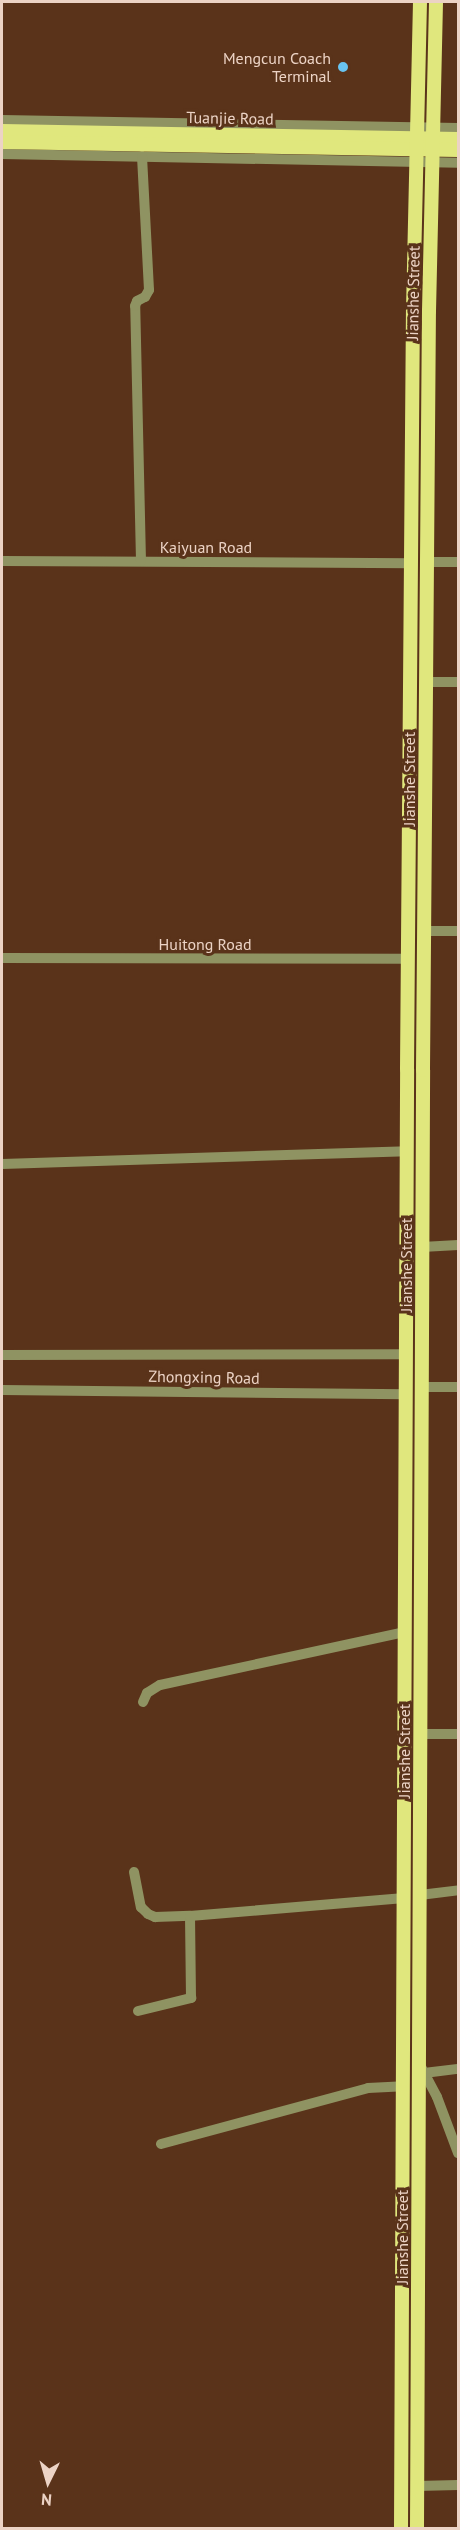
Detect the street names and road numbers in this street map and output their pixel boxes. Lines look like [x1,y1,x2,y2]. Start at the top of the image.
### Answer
street label: Tuanjie Road [186,108,274,128]
street label: Jianshe Street [403,246,423,340]
street label: Kaiyuan Road [160,537,252,557]
street label: Jianshe Street [399,732,419,826]
street label: Huitong Road [159,934,251,954]
street label: Jianshe Street [396,1218,416,1312]
street label: Zhongxing Road [148,1366,260,1388]
street label: Jianshe Street [394,1704,414,1798]
street label: Jianshe Street [392,2190,412,2284]

